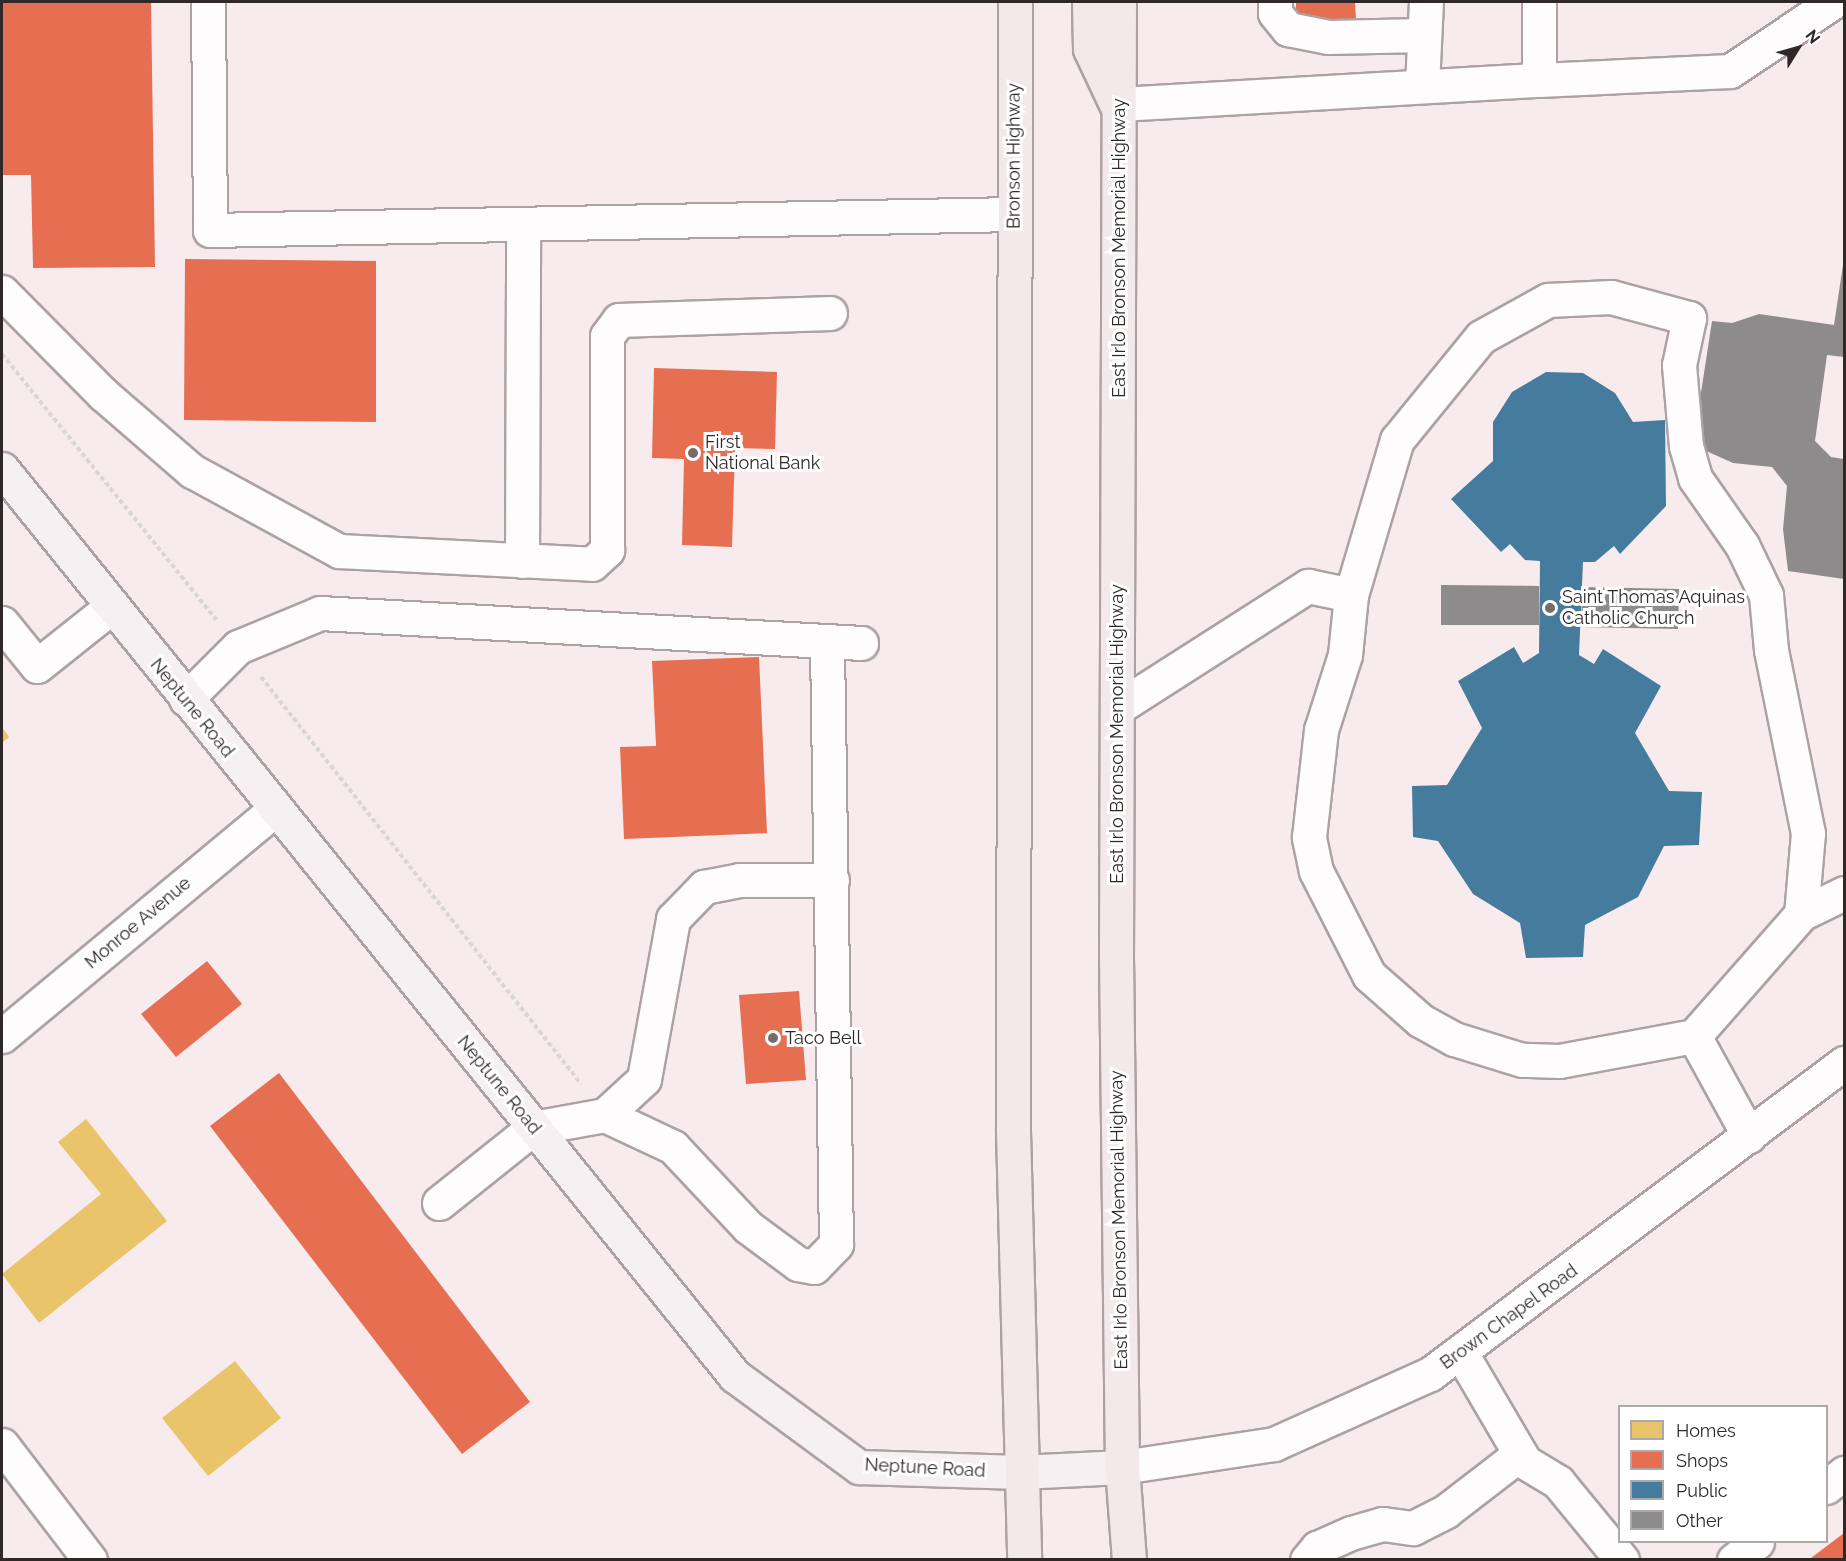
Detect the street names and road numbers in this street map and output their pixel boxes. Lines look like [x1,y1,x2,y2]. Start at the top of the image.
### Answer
street label: Bronson Highway [1003,83,1025,229]
street label: East Irlo Bronson Memorial Highway [1108,98,1130,398]
street label: East Irlo Bronson Memorial Highway [1106,584,1128,884]
street label: Neptune Road [146,654,238,762]
street label: Monroe Avenue [81,872,195,974]
street label: Neptune Road [453,1031,545,1139]
street label: East Irlo Bronson Memorial Highway [1106,1070,1132,1370]
street label: Brown Chapel Road [1436,1260,1582,1374]
street label: Neptune Road [864,1454,986,1482]

